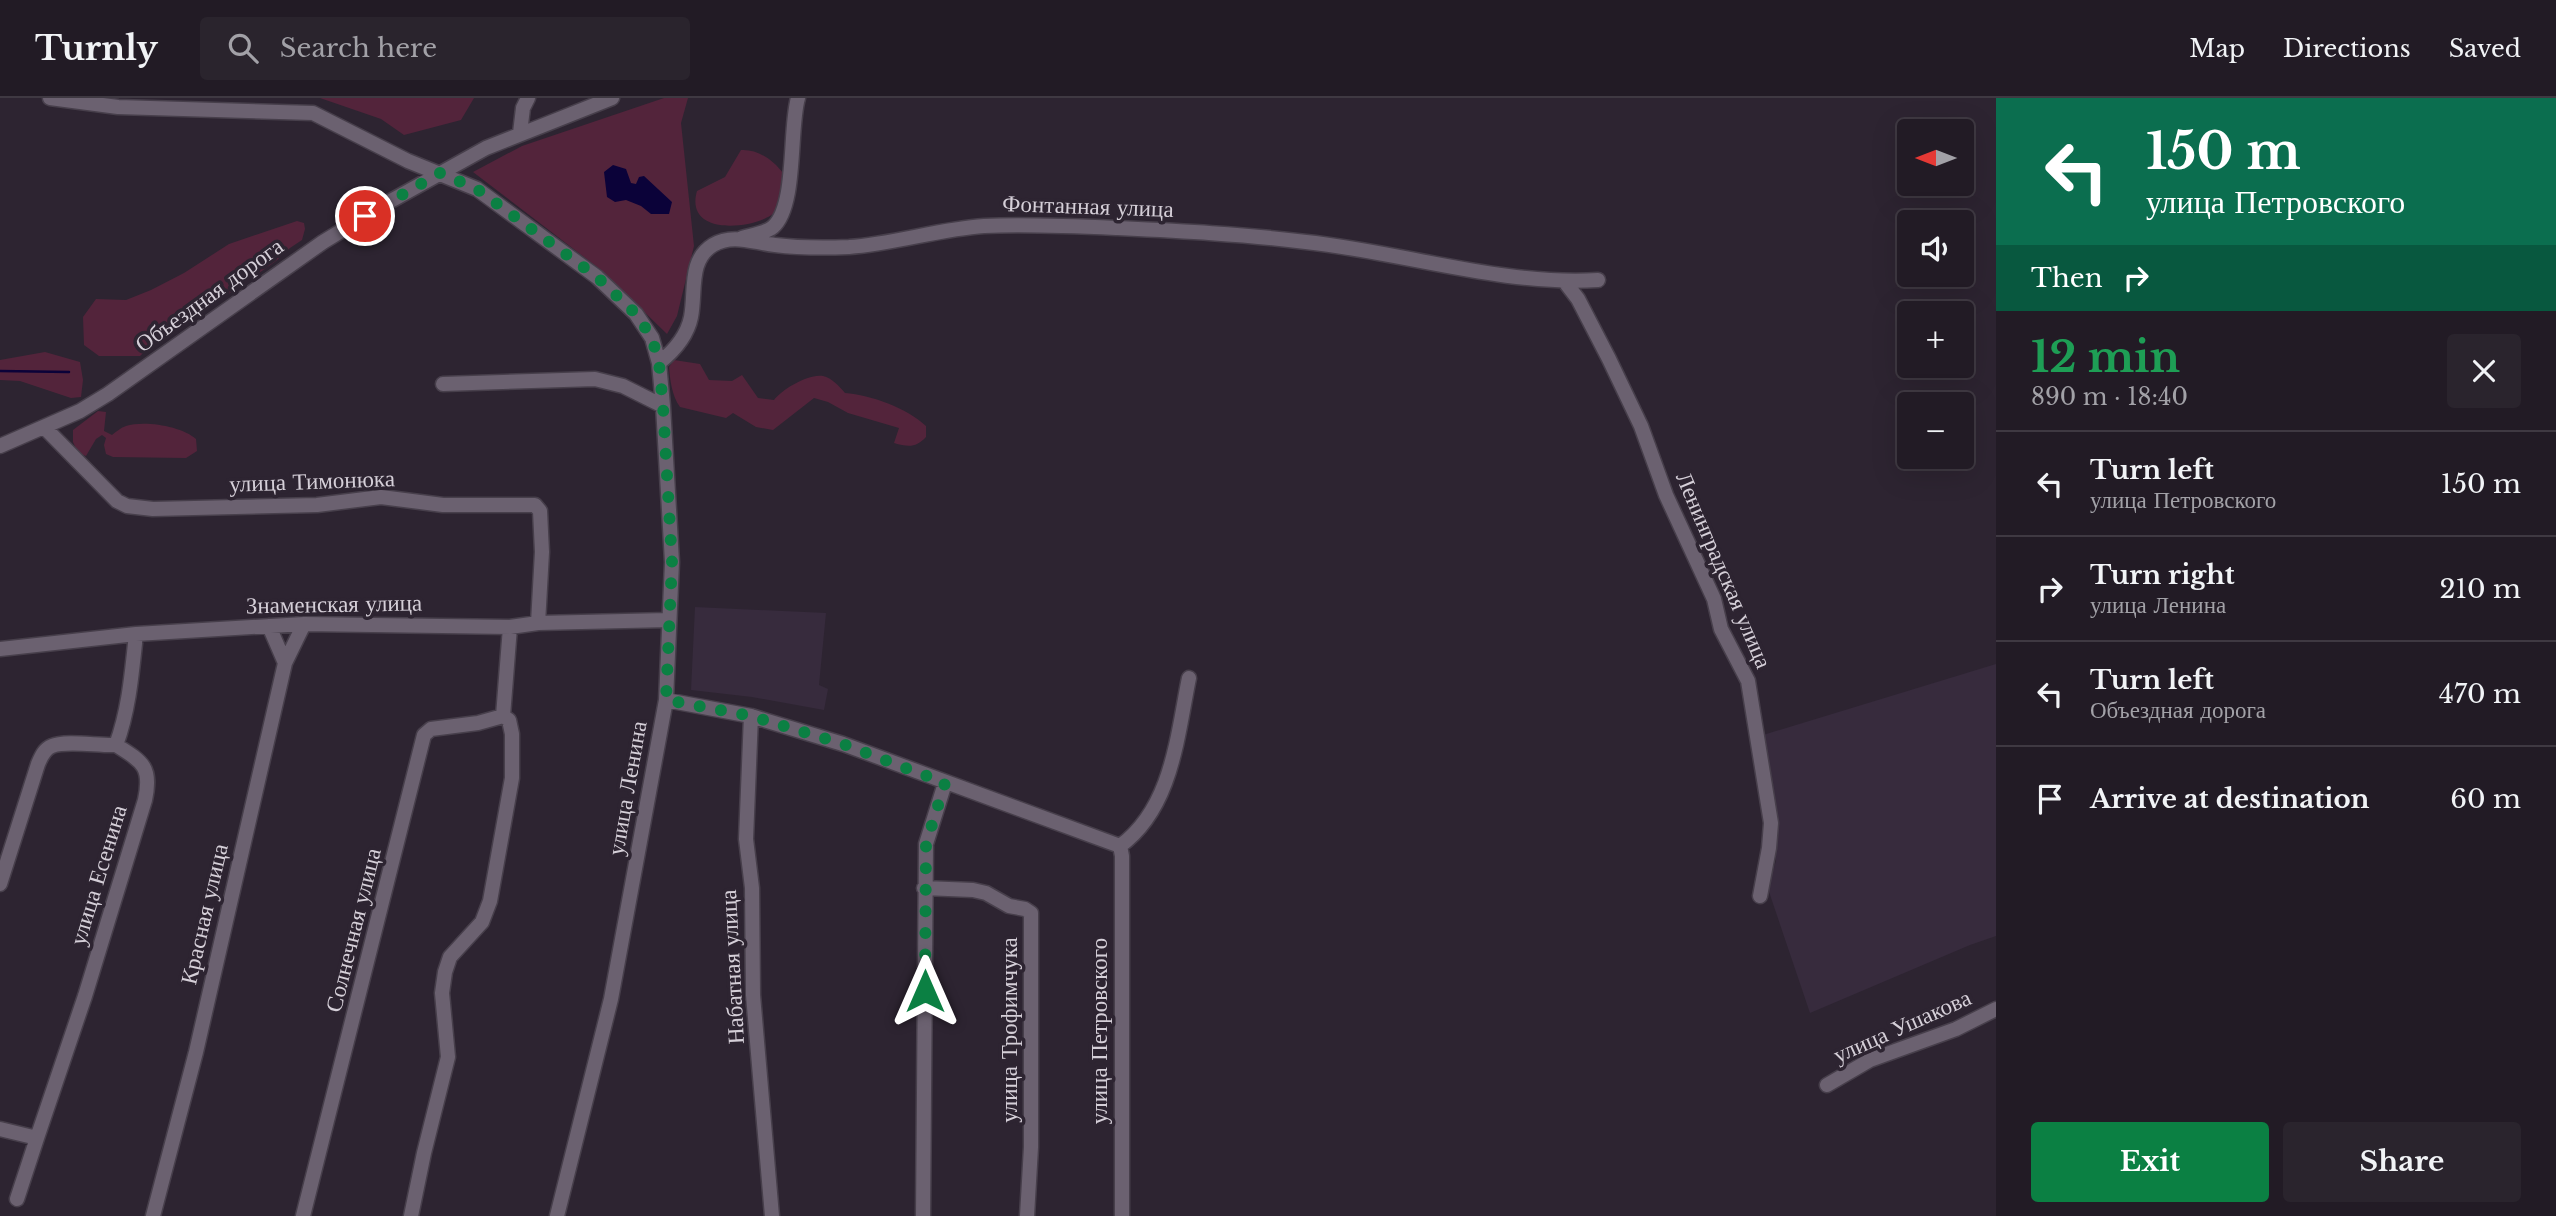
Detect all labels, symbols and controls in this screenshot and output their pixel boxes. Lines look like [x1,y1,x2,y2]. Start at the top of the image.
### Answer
search box [200,17,690,80]
text: Turnly [35,28,158,69]
icon: search [224,29,262,67]
text: Search here [280,32,437,64]
text: Map [2189,34,2245,63]
text: Directions [2283,34,2411,63]
text: Saved [2449,34,2521,63]
north arrow [1897,119,1974,196]
map controls [1897,119,1974,469]
text: 150 m [2146,121,2301,182]
icon: left [2031,126,2122,217]
text: улица Петровского [2146,182,2405,222]
pin [335,186,395,246]
street label: Фонтанная улица [1002,189,1174,223]
icon: arrive [346,197,384,235]
button: sound [1897,210,1974,287]
street label: Объездная дорога [130,232,288,358]
icon: right [2117,259,2155,297]
text: Then [2031,262,2103,294]
button: + [1897,301,1974,378]
text: 12 min [2031,331,2180,383]
button: close [2447,334,2521,408]
text: 890 m · 18:40 [2031,383,2188,411]
button: − [1897,392,1974,469]
text: Turn left [2090,454,2214,486]
street label: улица Тимонюка [229,464,395,498]
icon: left [2031,465,2069,503]
street label: Ленинградская улица [1670,468,1778,672]
text: 150 m [2441,468,2521,500]
text: улица Петровского [2090,486,2276,514]
text: Turn right [2090,559,2235,591]
icon: right [2031,570,2069,608]
text: 210 m [2439,573,2521,605]
street label: Знаменская улица [246,588,422,620]
text: улица Ленина [2090,591,2226,619]
text: Turn left [2090,664,2214,696]
icon: left [2031,675,2069,713]
text: 470 m [2439,678,2521,710]
text: Объездная дорога [2090,696,2266,724]
street label: улица Ленина [601,719,653,857]
icon: arrive [2031,780,2069,818]
text: Arrive at destination [2090,783,2370,815]
text: 60 m [2450,783,2521,815]
street label: улица Есенина [63,801,133,949]
street label: Красная улица [174,841,234,987]
street label: Солнечная улица [319,845,387,1015]
street label: Набатная улица [714,889,750,1045]
street label: улица Трофимчука [995,937,1023,1123]
street label: улица Петровского [1085,938,1113,1124]
position arrow [888,954,962,1028]
street label: улица Ушакова [1829,983,1975,1069]
button: Exit [2031,1122,2269,1202]
button: Share [2283,1122,2521,1202]

